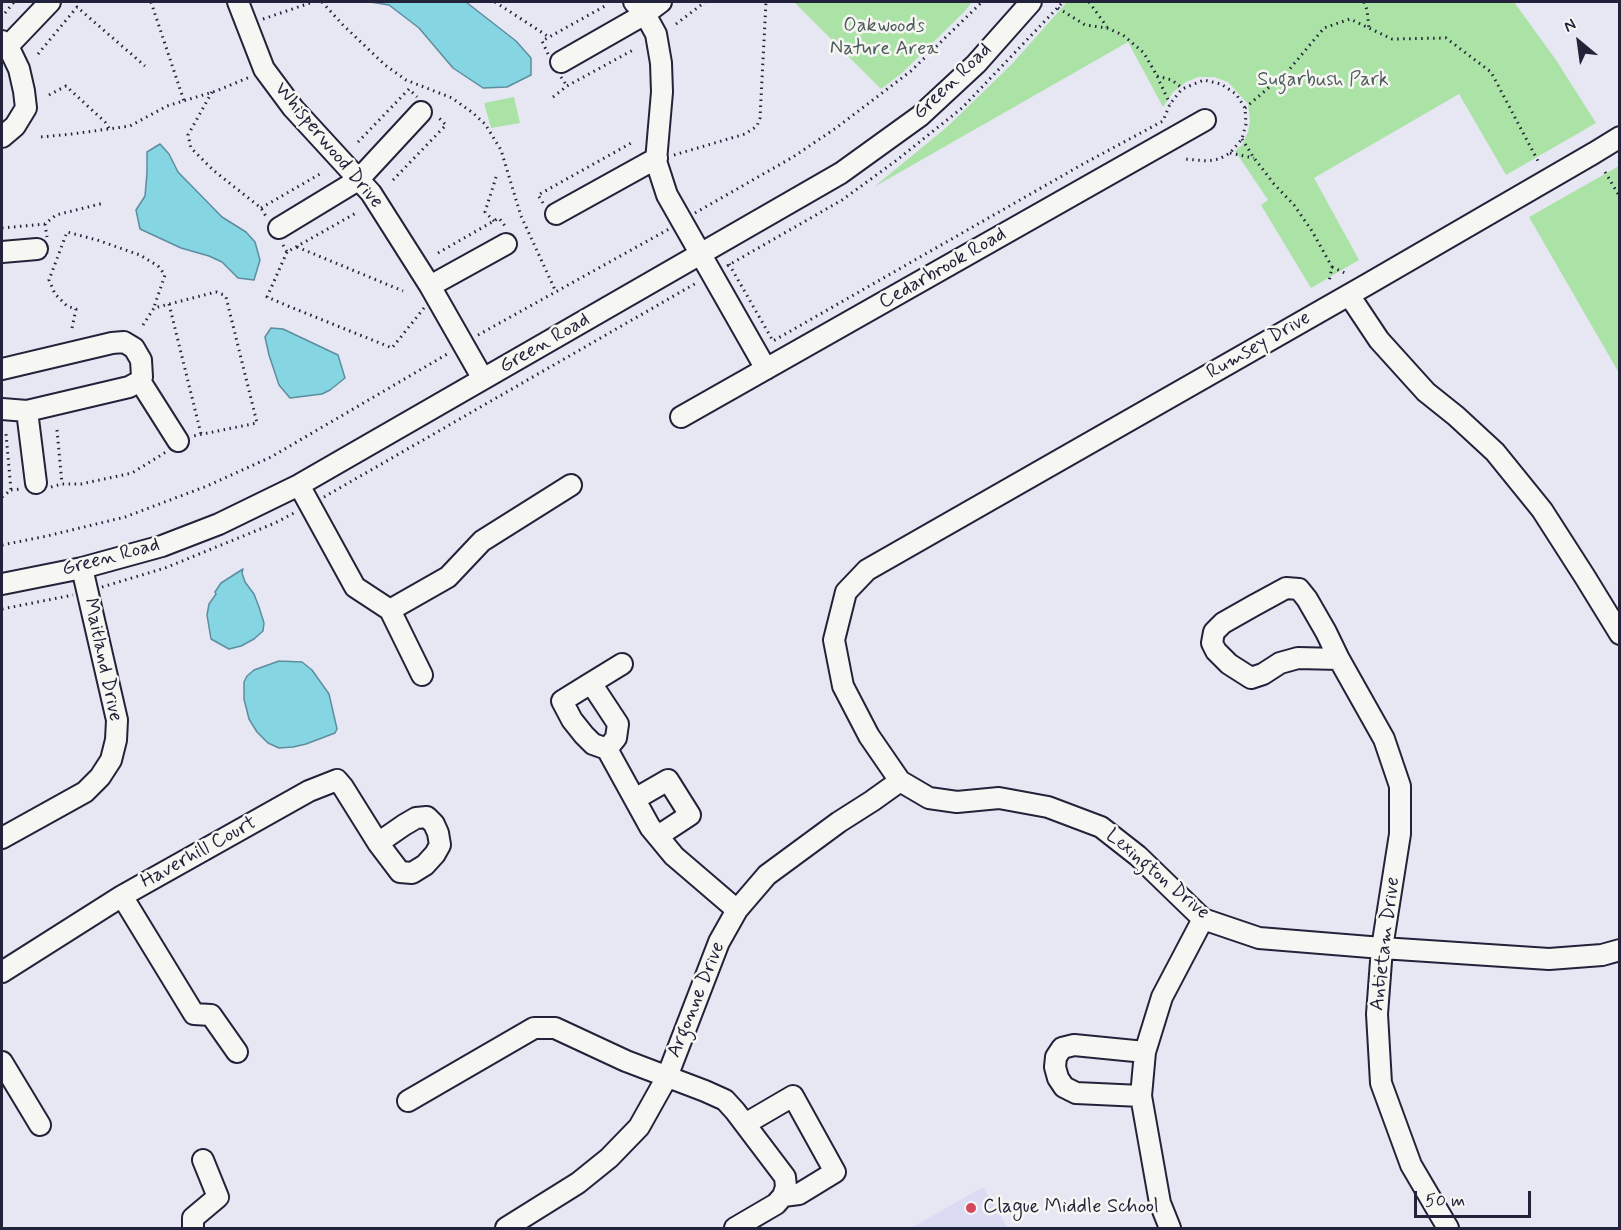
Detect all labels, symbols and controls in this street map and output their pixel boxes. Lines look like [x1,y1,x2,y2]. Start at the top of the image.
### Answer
north arrow [1549,12,1609,72]
text: N [1560,14,1580,38]
park label: Oakwoods Nature Area [830,15,938,62]
street label: Green Road [909,39,997,125]
park label: Sugarbush Park [1257,69,1389,93]
street label: Whisperwood Drive [268,78,388,214]
street label: Cedarbrook Road [875,223,1011,315]
street label: Rumsey Drive [1203,307,1315,385]
street label: Green Road [496,309,594,379]
street label: Green Road [60,533,162,583]
street label: Maitland Drive [77,596,127,724]
street label: Haverhill Court [137,811,261,895]
street label: Lexington Drive [1100,825,1214,925]
street label: Antietam Drive [1366,876,1406,1012]
street label: Argonne Drive [663,939,731,1061]
scale bar [1417,1179,1534,1217]
text: 50 m [1425,1189,1465,1213]
place label: Clague Middle School [983,1196,1159,1220]
marker: Clague Middle School [964,1201,978,1215]

